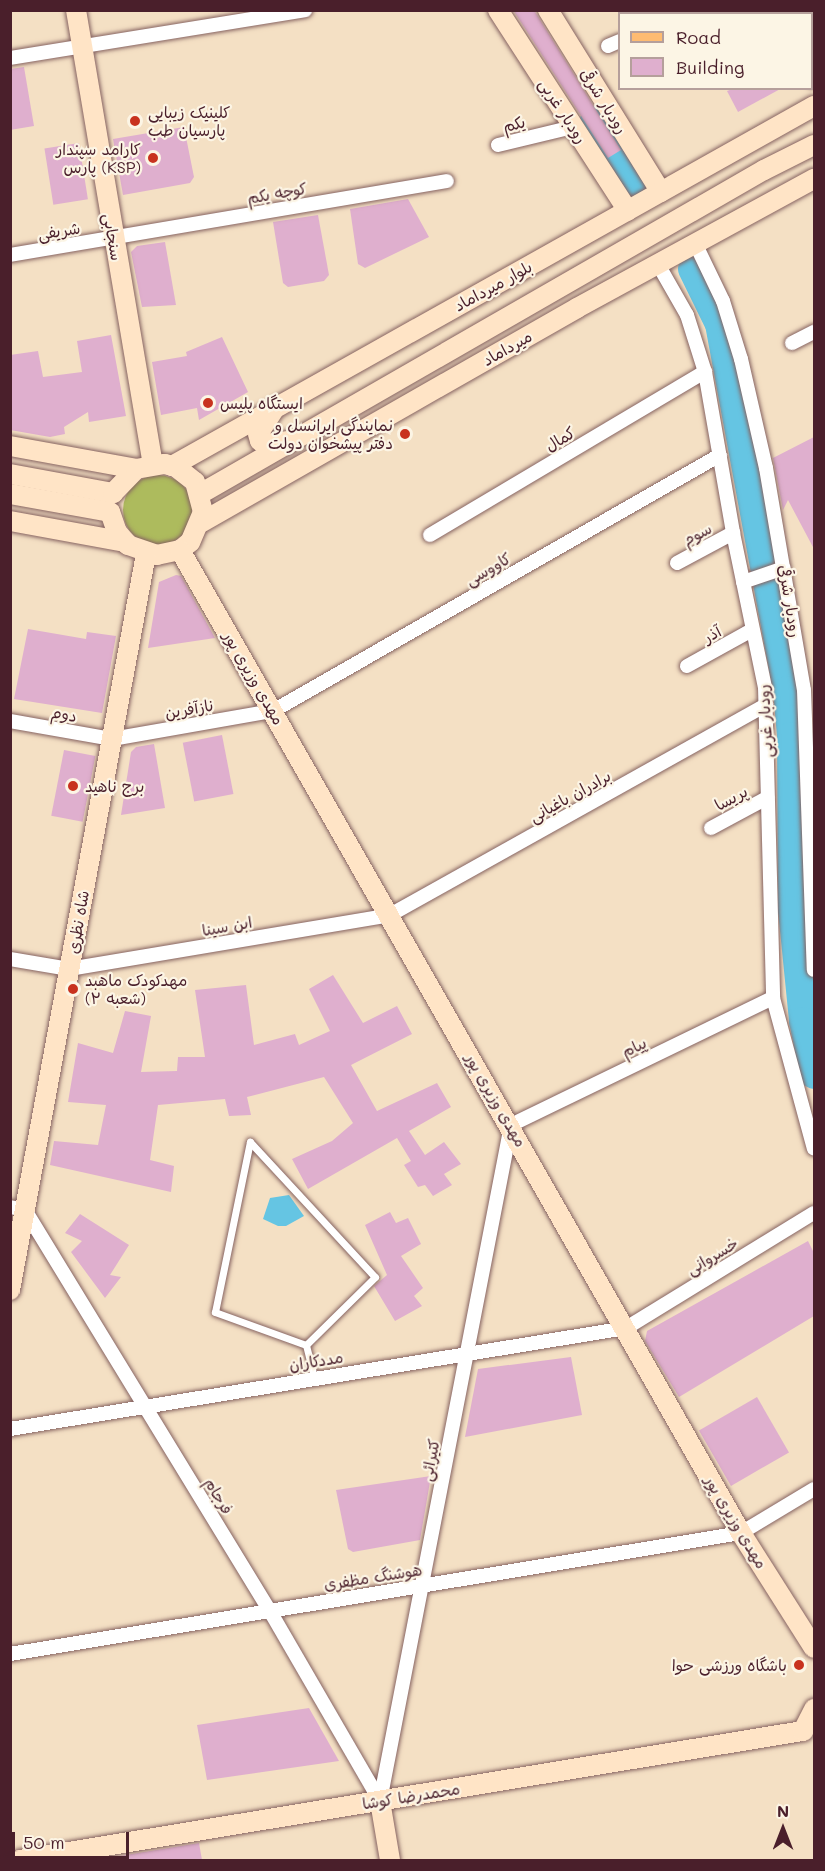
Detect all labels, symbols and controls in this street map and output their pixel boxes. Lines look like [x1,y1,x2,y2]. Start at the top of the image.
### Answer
legend [618,12,813,90]
text: Road [676,25,721,49]
text: Building [676,55,744,79]
street label: رودبار شرقی [576,65,632,137]
street label: رودبار غربی [535,75,591,147]
place label: کلینیک زیبایی پارسیان طب [148,102,230,140]
marker: کلینیک زیبایی پارسیان طب [126,112,144,130]
street label: یکم [501,112,527,136]
place label: کارامد سپندار پارس (KSP) [56,139,141,177]
marker: کارامد سپندار پارس (KSP) [146,151,160,165]
street label: کوچه یکم [246,178,308,208]
street label: سنجابی [99,212,127,262]
street label: شریفی [36,218,82,244]
street label: بلوار میرداماد [451,257,535,315]
street label: میرداماد [479,326,535,370]
place label: ایستگاه پلیس [220,393,303,413]
marker: ایستگاه پلیس [201,396,215,410]
place label: نمایندگی ایرانسل و دفتر پیشخوان دولت [268,415,393,453]
street label: کمال [541,423,579,455]
marker: نمایندگی ایرانسل و دفتر پیشخوان دولت [398,427,412,441]
street label: سوم [679,518,715,550]
street label: کاووسی [462,548,514,590]
street label: رودبار شرقی [775,563,805,639]
street label: آذر [700,621,724,647]
street label: مهدی وزیری پور [219,628,289,728]
street label: رودبار غربی [753,684,777,758]
street label: نازآفرین [163,695,215,723]
street label: دوم [50,702,78,726]
street label: برادران باغیانی [526,766,614,826]
place label: برج ناهید [85,776,144,796]
marker: برج ناهید [66,779,80,793]
street label: پریسا [711,781,751,815]
street label: شاه نظری [63,889,93,955]
street label: ابن سینا [200,912,254,940]
place label: مهدکودک ماهبد (شعبه ۲) [85,970,187,1008]
marker: مهدکودک ماهبد (شعبه ۲) [66,982,80,996]
street label: پیام [618,1033,650,1061]
street label: مهدی وزیری پور [461,1050,531,1150]
street label: خسروانی [683,1233,741,1279]
street label: مددکاران [288,1347,344,1375]
street label: کتیرائی [416,1437,444,1483]
street label: مهدی وزیری پور [701,1472,771,1572]
street label: فرجام [201,1474,237,1518]
street label: هوشنگ مظفری [322,1560,424,1594]
place label: باشگاه ورزشی حوا [672,1655,787,1675]
marker: باشگاه ورزشی حوا [792,1658,806,1672]
street label: محمدرضا کوشا [361,1779,461,1813]
north arrow [753,1799,813,1859]
text: N [777,1800,789,1821]
scale bar [15,1820,132,1858]
text: 50 m [23,1830,65,1854]

